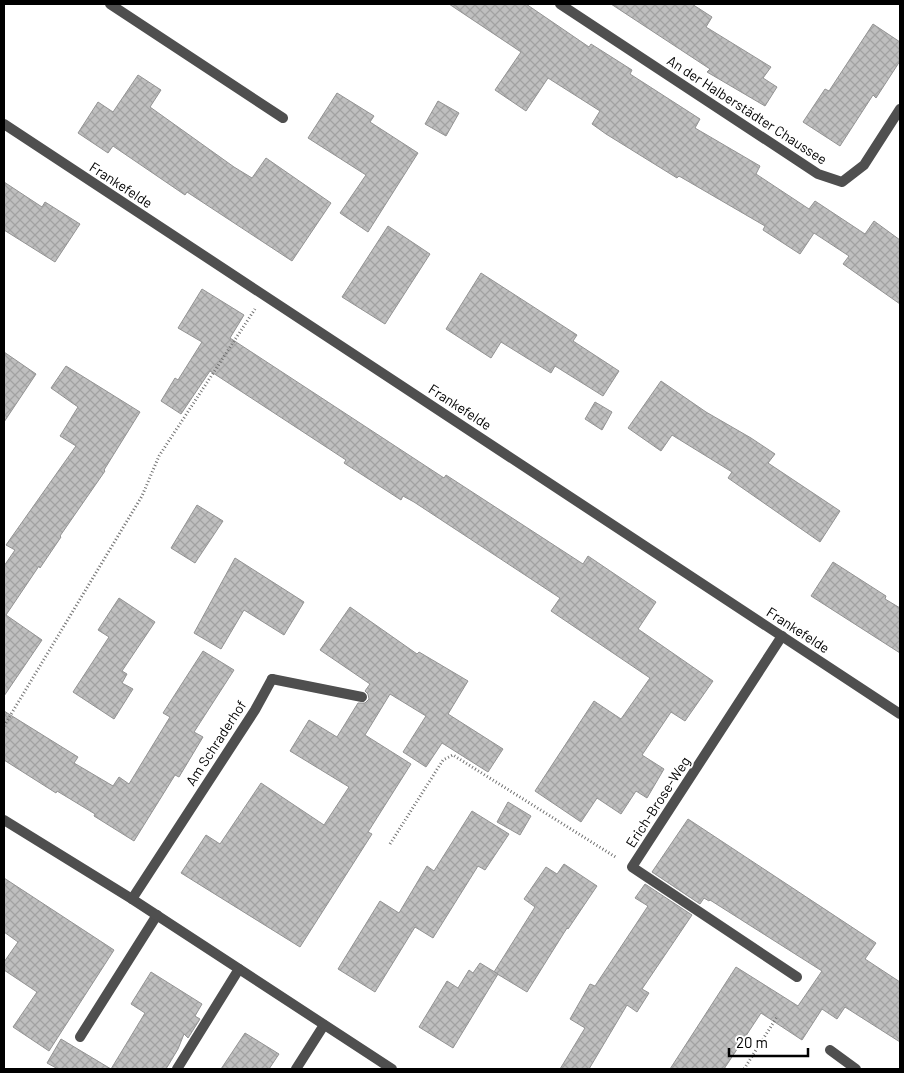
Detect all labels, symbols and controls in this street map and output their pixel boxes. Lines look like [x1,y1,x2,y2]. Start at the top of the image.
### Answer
street label: An der Halberstädter Chaussee [664,52,830,168]
street label: Frankefelde [87,158,156,211]
street label: Frankefelde [426,380,495,433]
street label: Frankefelde [764,603,833,656]
street label: Am Schraderhof [182,697,249,789]
street label: Erich-Brose-Weg [622,753,693,850]
scale bar [729,1026,808,1058]
text: 20 m [736,1033,768,1051]

